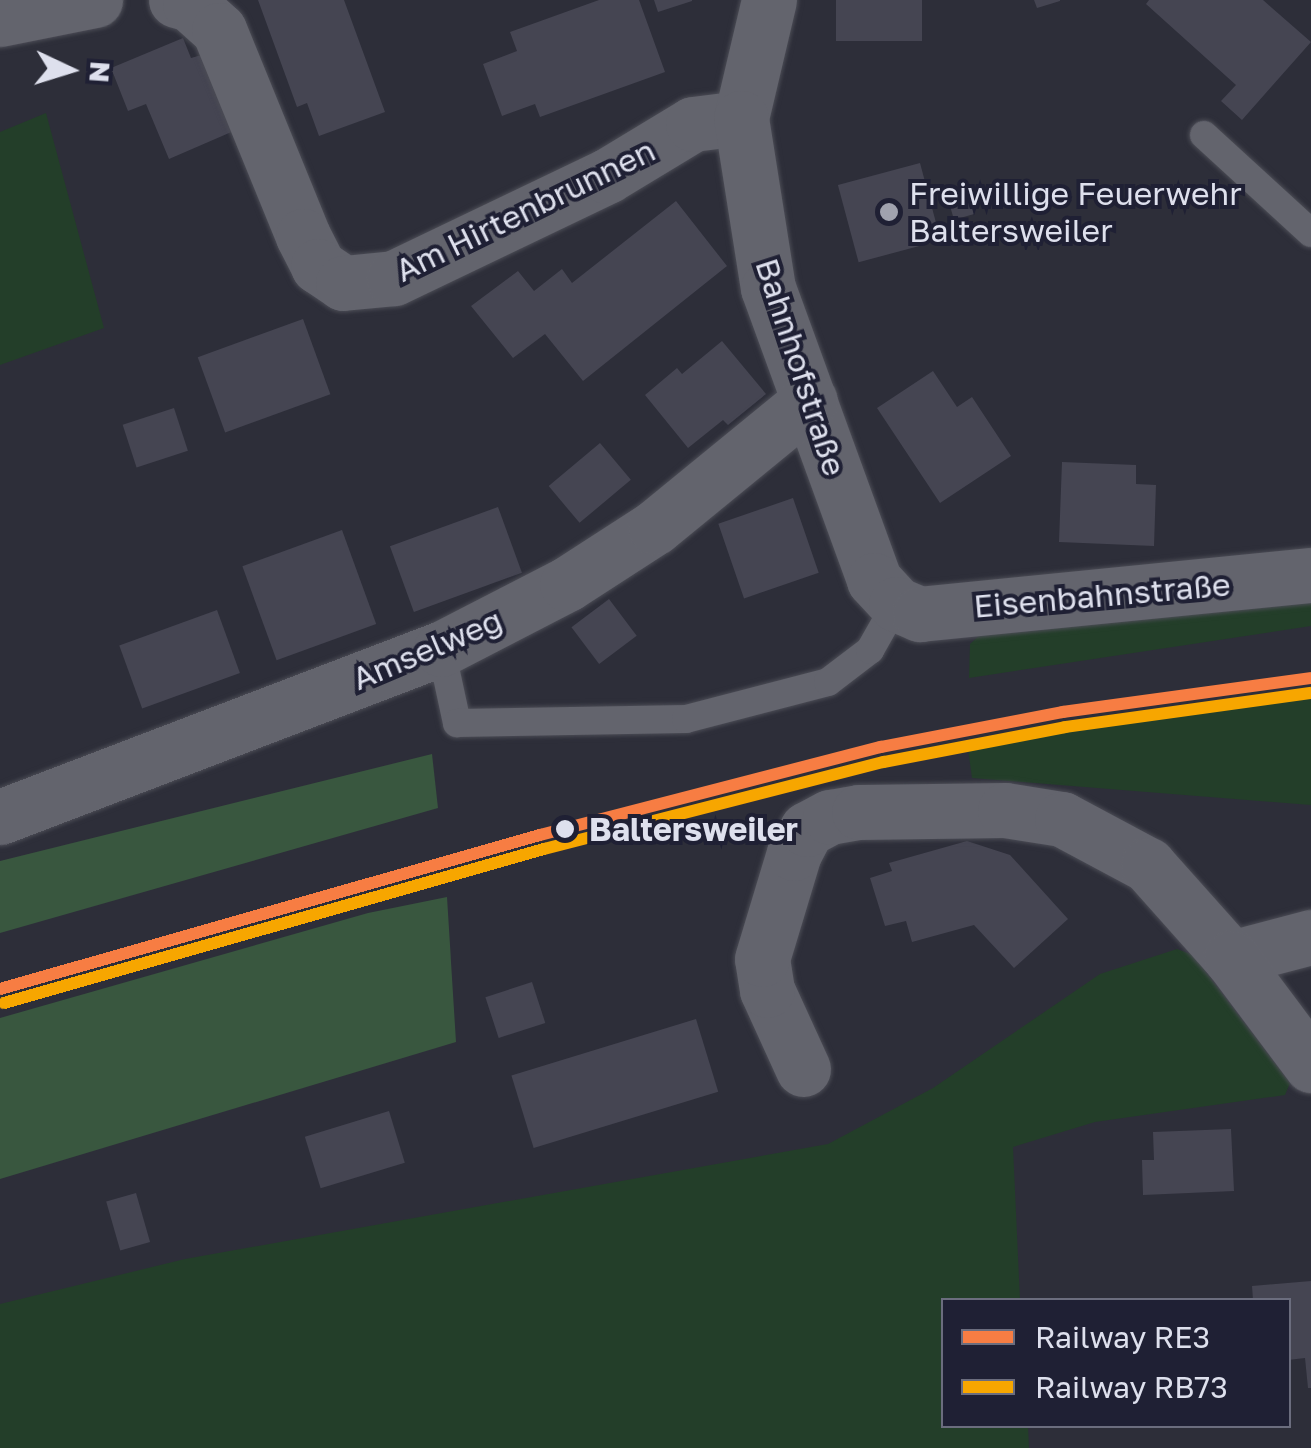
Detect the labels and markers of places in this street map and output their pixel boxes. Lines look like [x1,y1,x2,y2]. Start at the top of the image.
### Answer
place label: Freiwillige Feuerwehr Baltersweiler [909,175,1242,250]
marker: Freiwillige Feuerwehr Baltersweiler [878,201,900,223]
place label: Baltersweiler [589,810,798,848]
marker: Baltersweiler [550,814,580,844]

